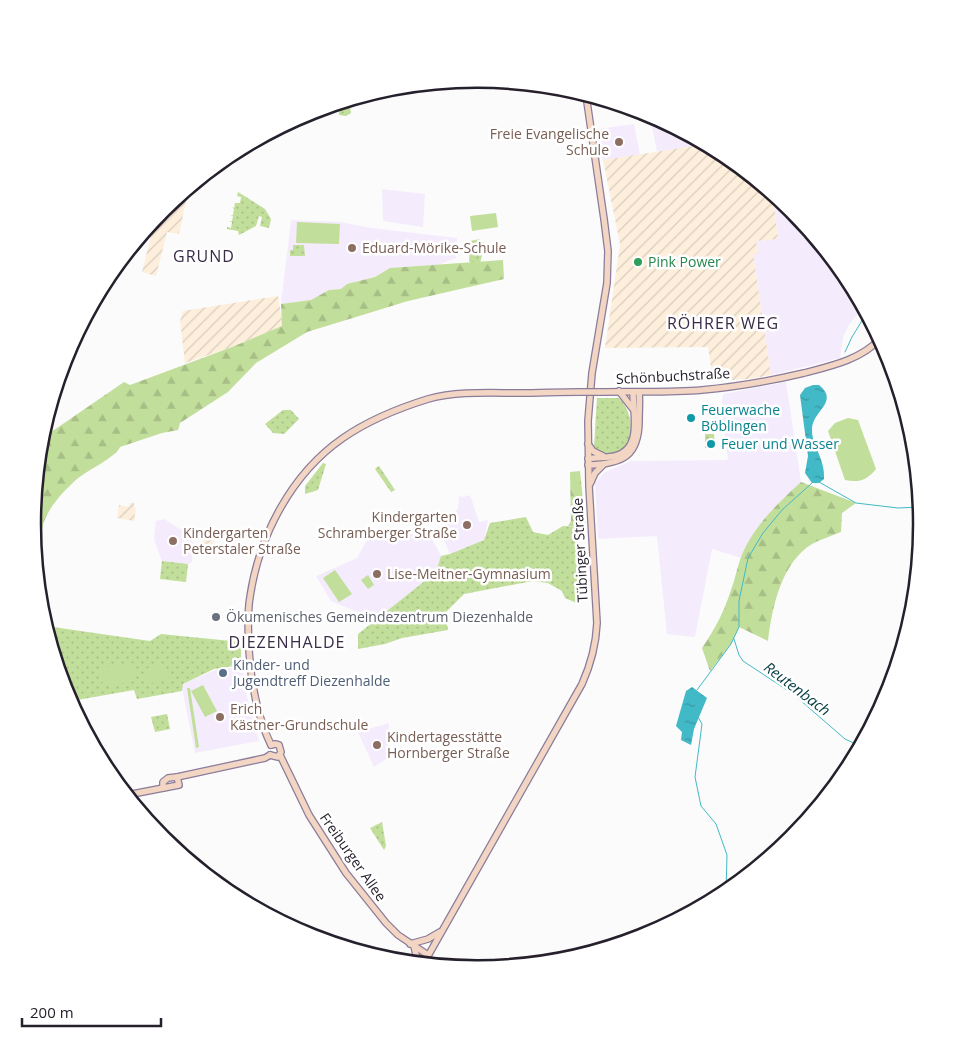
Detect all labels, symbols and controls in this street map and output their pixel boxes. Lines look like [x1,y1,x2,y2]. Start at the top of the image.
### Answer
place label: Freie Evangelische Schule [490,124,609,159]
marker: Freie Evangelische Schule [613,136,625,148]
place label: Eduard-Mörike-Schule [362,238,507,257]
marker: Eduard-Mörike-Schule [346,242,358,254]
district label: GRUND [173,245,235,267]
place label: Pink Power [648,252,721,271]
marker: Pink Power [632,256,644,268]
district label: RÖHRER WEG [667,312,779,334]
street label: Schönbuchstraße [615,363,731,388]
place label: Feuerwache Böblingen [701,400,780,435]
marker: Feuerwache Böblingen [685,412,697,424]
place label: Feuer und Wasser [721,434,839,453]
marker: Feuer und Wasser [705,438,717,450]
street label: Tübinger Straße [567,497,592,603]
place label: Kindergarten Schramberger Straße [318,507,457,542]
marker: Kindergarten Schramberger Straße [461,519,473,531]
place label: Kindergarten Peterstaler Straße [183,523,301,558]
marker: Kindergarten Peterstaler Straße [167,535,179,547]
place label: Lise-Meitner-Gymnasium [387,564,551,583]
marker: Lise-Meitner-Gymnasium [371,568,383,580]
place label: Ökumenisches Gemeindezentrum Diezenhalde [226,607,533,626]
marker: Ökumenisches Gemeindezentrum Diezenhalde [210,611,222,623]
district label: DIEZENHALDE [229,631,345,653]
place label: Kinder- und Jugendtreff Diezenhalde [231,655,391,690]
water label: Reutenbach [760,657,835,720]
marker: Kinder- und Jugendtreff Diezenhalde [217,667,229,679]
place label: Erich Kästner-Grundschule [230,699,368,734]
marker: Erich Kästner-Grundschule [214,711,226,723]
place label: Kindertagesstätte Hornberger Straße [387,727,510,762]
marker: Kindertagesstätte Hornberger Straße [371,739,383,751]
street label: Freiburger Allee [316,809,391,905]
scale bar [22,996,161,1028]
text: 200 m [30,1002,74,1022]

